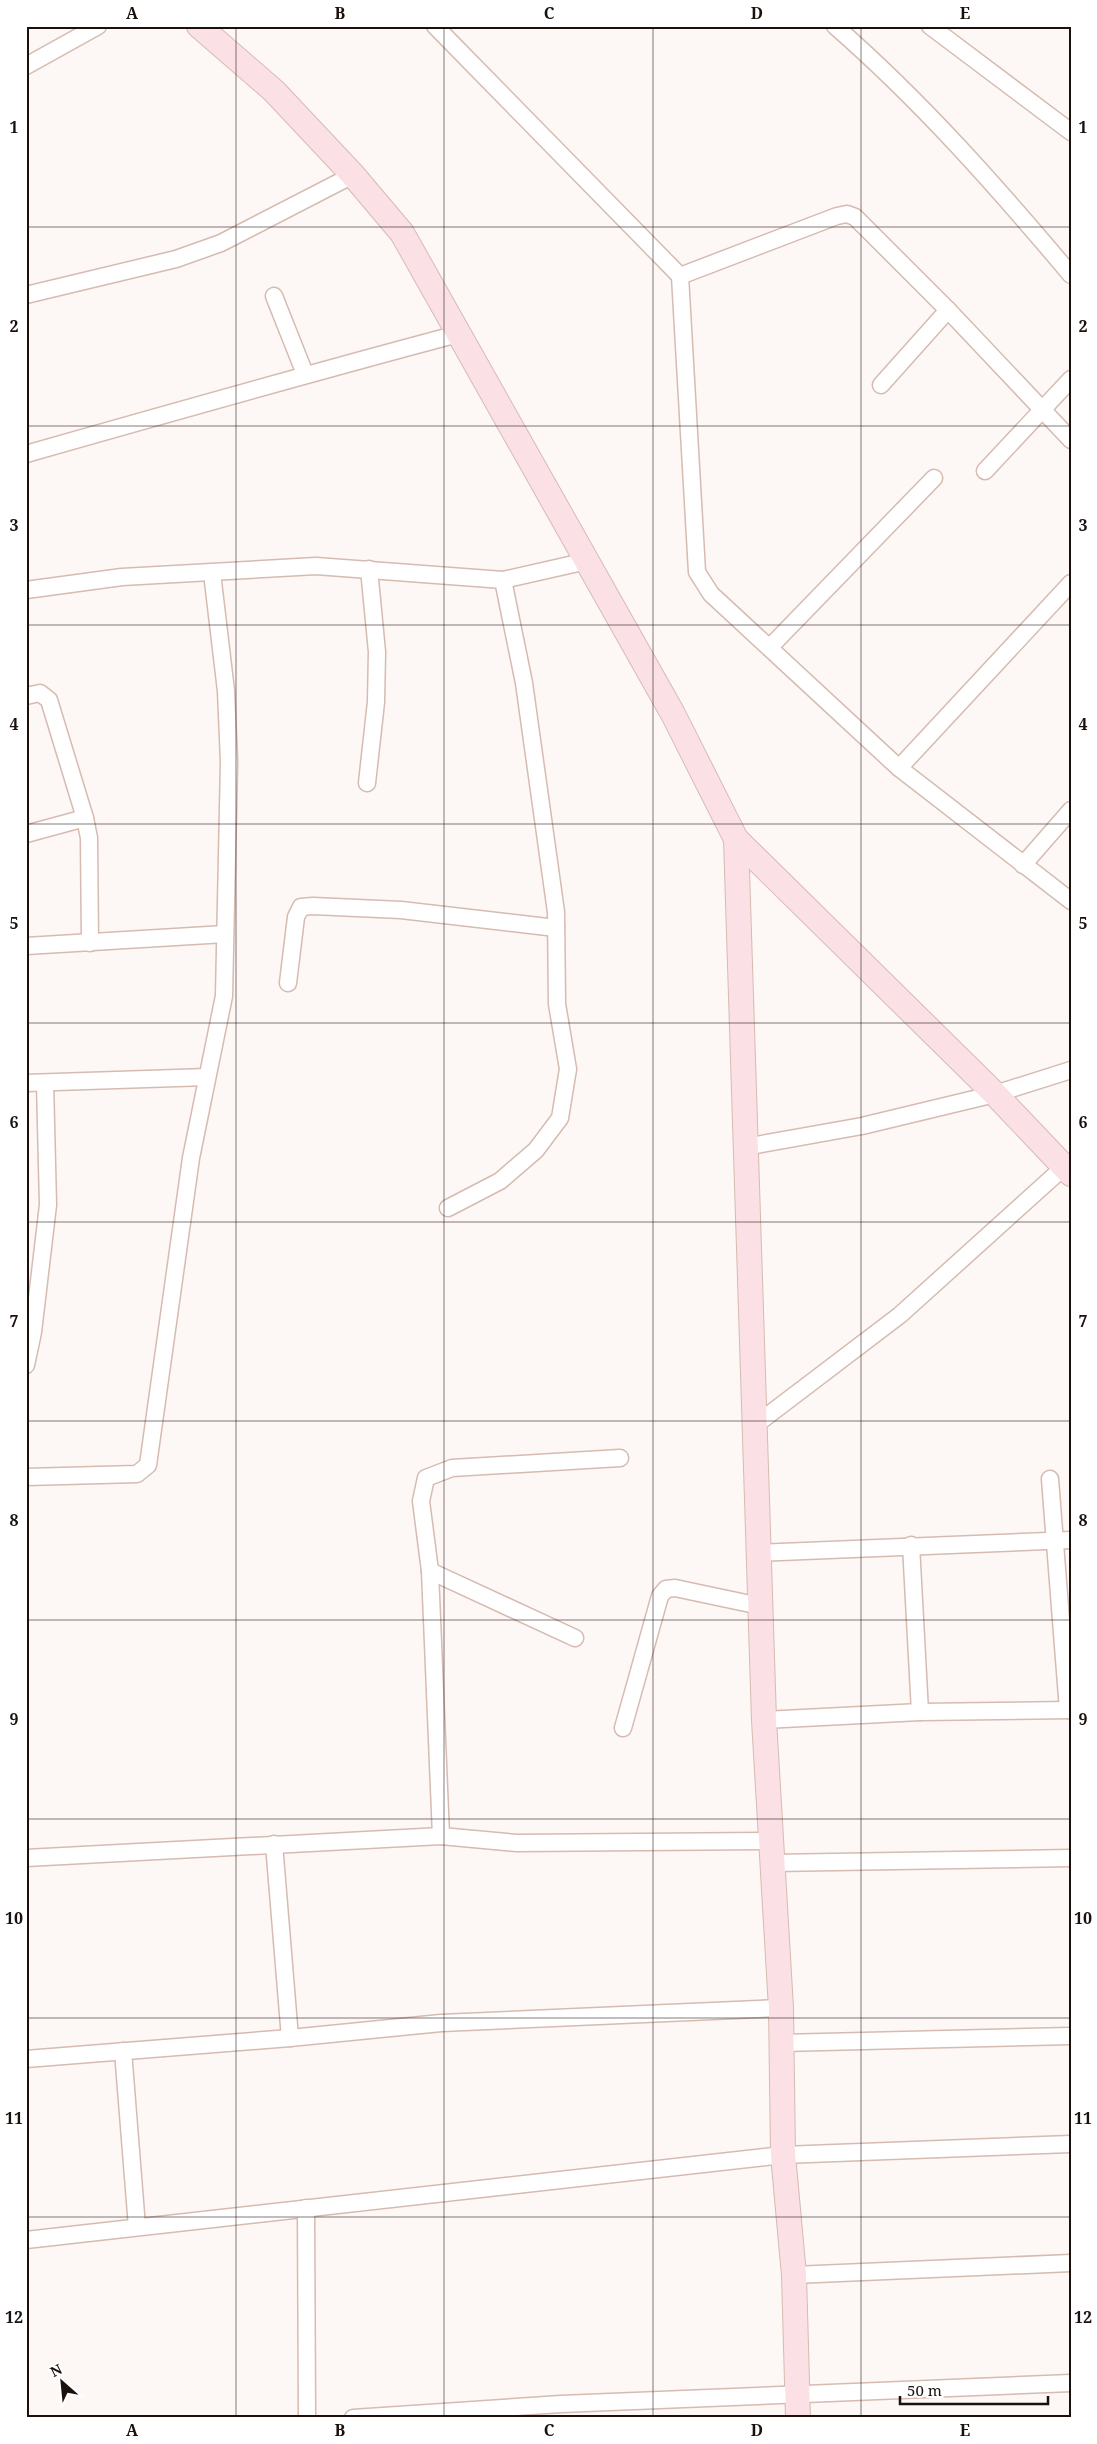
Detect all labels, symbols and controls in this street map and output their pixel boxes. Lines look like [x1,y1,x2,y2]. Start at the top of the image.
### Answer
text: A [126,2,139,24]
text: B [335,2,346,24]
text: C [544,2,555,24]
text: D [751,2,763,24]
text: E [960,2,970,24]
text: 1 [9,116,19,138]
text: 1 [1078,116,1088,138]
text: 2 [9,315,19,337]
text: 2 [1078,315,1088,337]
text: 3 [9,514,19,536]
text: 3 [1078,514,1088,536]
text: 4 [9,713,19,735]
text: 4 [1078,713,1088,735]
text: 5 [9,912,19,934]
text: 5 [1078,912,1088,934]
text: 6 [9,1111,19,1133]
text: 6 [1078,1111,1088,1133]
text: 7 [9,1310,19,1332]
text: 7 [1078,1310,1088,1332]
text: 8 [9,1509,19,1531]
text: 8 [1078,1509,1088,1531]
text: 9 [9,1708,19,1730]
text: 9 [1078,1708,1088,1730]
text: 10 [5,1907,23,1929]
text: 10 [1074,1907,1092,1929]
text: 11 [5,2107,23,2129]
text: 11 [1074,2107,1092,2129]
text: 12 [5,2306,23,2328]
text: 12 [1074,2306,1092,2328]
north arrow [38,2356,88,2406]
text: N [47,2359,65,2381]
scale bar [900,2374,1047,2406]
text: 50 m [907,2380,942,2400]
text: A [126,2419,139,2441]
text: B [335,2419,346,2441]
text: C [544,2419,555,2441]
text: D [751,2419,763,2441]
text: E [960,2419,970,2441]

